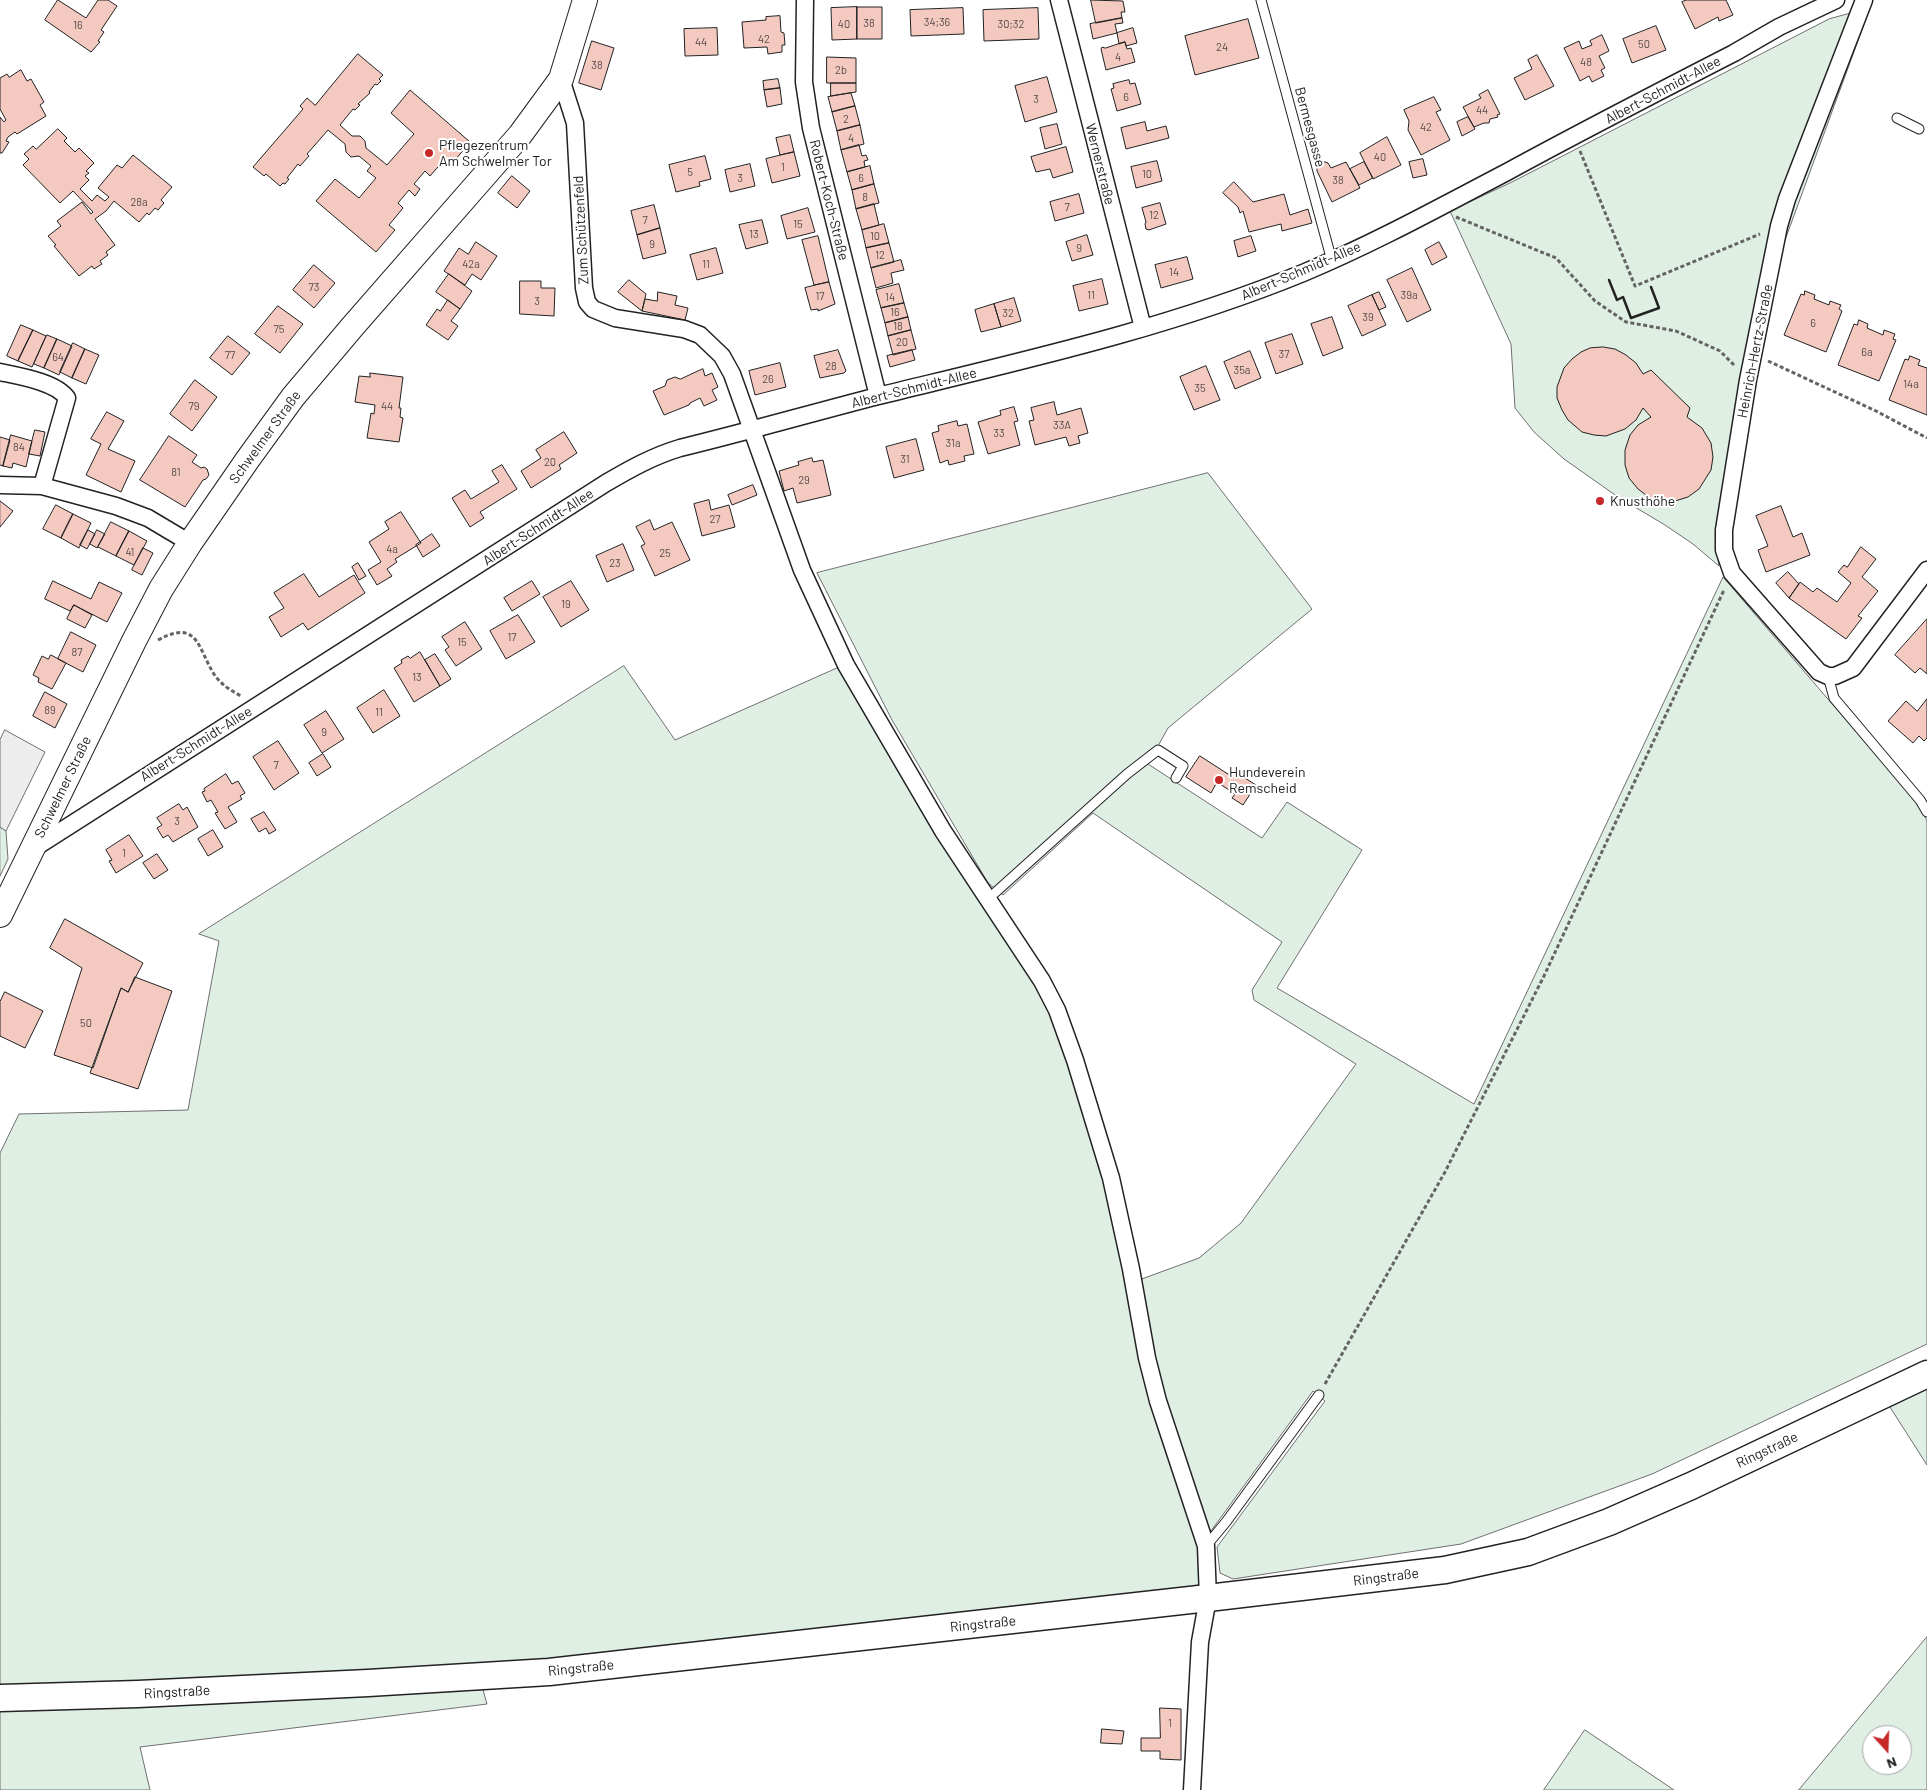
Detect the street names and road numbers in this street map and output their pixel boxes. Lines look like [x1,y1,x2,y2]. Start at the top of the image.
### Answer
street label: Albert-Schmidt-Allee [1602,52,1724,128]
street label: Bermesgasse [1291,85,1329,169]
street label: Wernerstraße [1082,121,1118,207]
street label: Robert-Koch-Straße [806,138,852,262]
street label: Zum Schützenfeld [570,175,592,285]
street label: Albert-Schmidt-Allee [1239,238,1363,304]
street label: Heinrich-Hertz-Straße [1734,283,1776,419]
street label: Albert-Schmidt-Allee [850,364,978,412]
street label: Schwelmer Straße [226,387,304,487]
street label: Albert-Schmidt-Allee [480,485,596,569]
street label: Albert-Schmidt-Allee [137,703,255,785]
street label: Schwelmer Straße [31,733,95,841]
street label: Ringstraße [1733,1428,1801,1472]
street label: Ringstraße [1352,1565,1420,1589]
street label: Ringstraße [949,1612,1017,1636]
street label: Ringstraße [547,1656,615,1680]
street label: Ringstraße [143,1682,211,1702]

